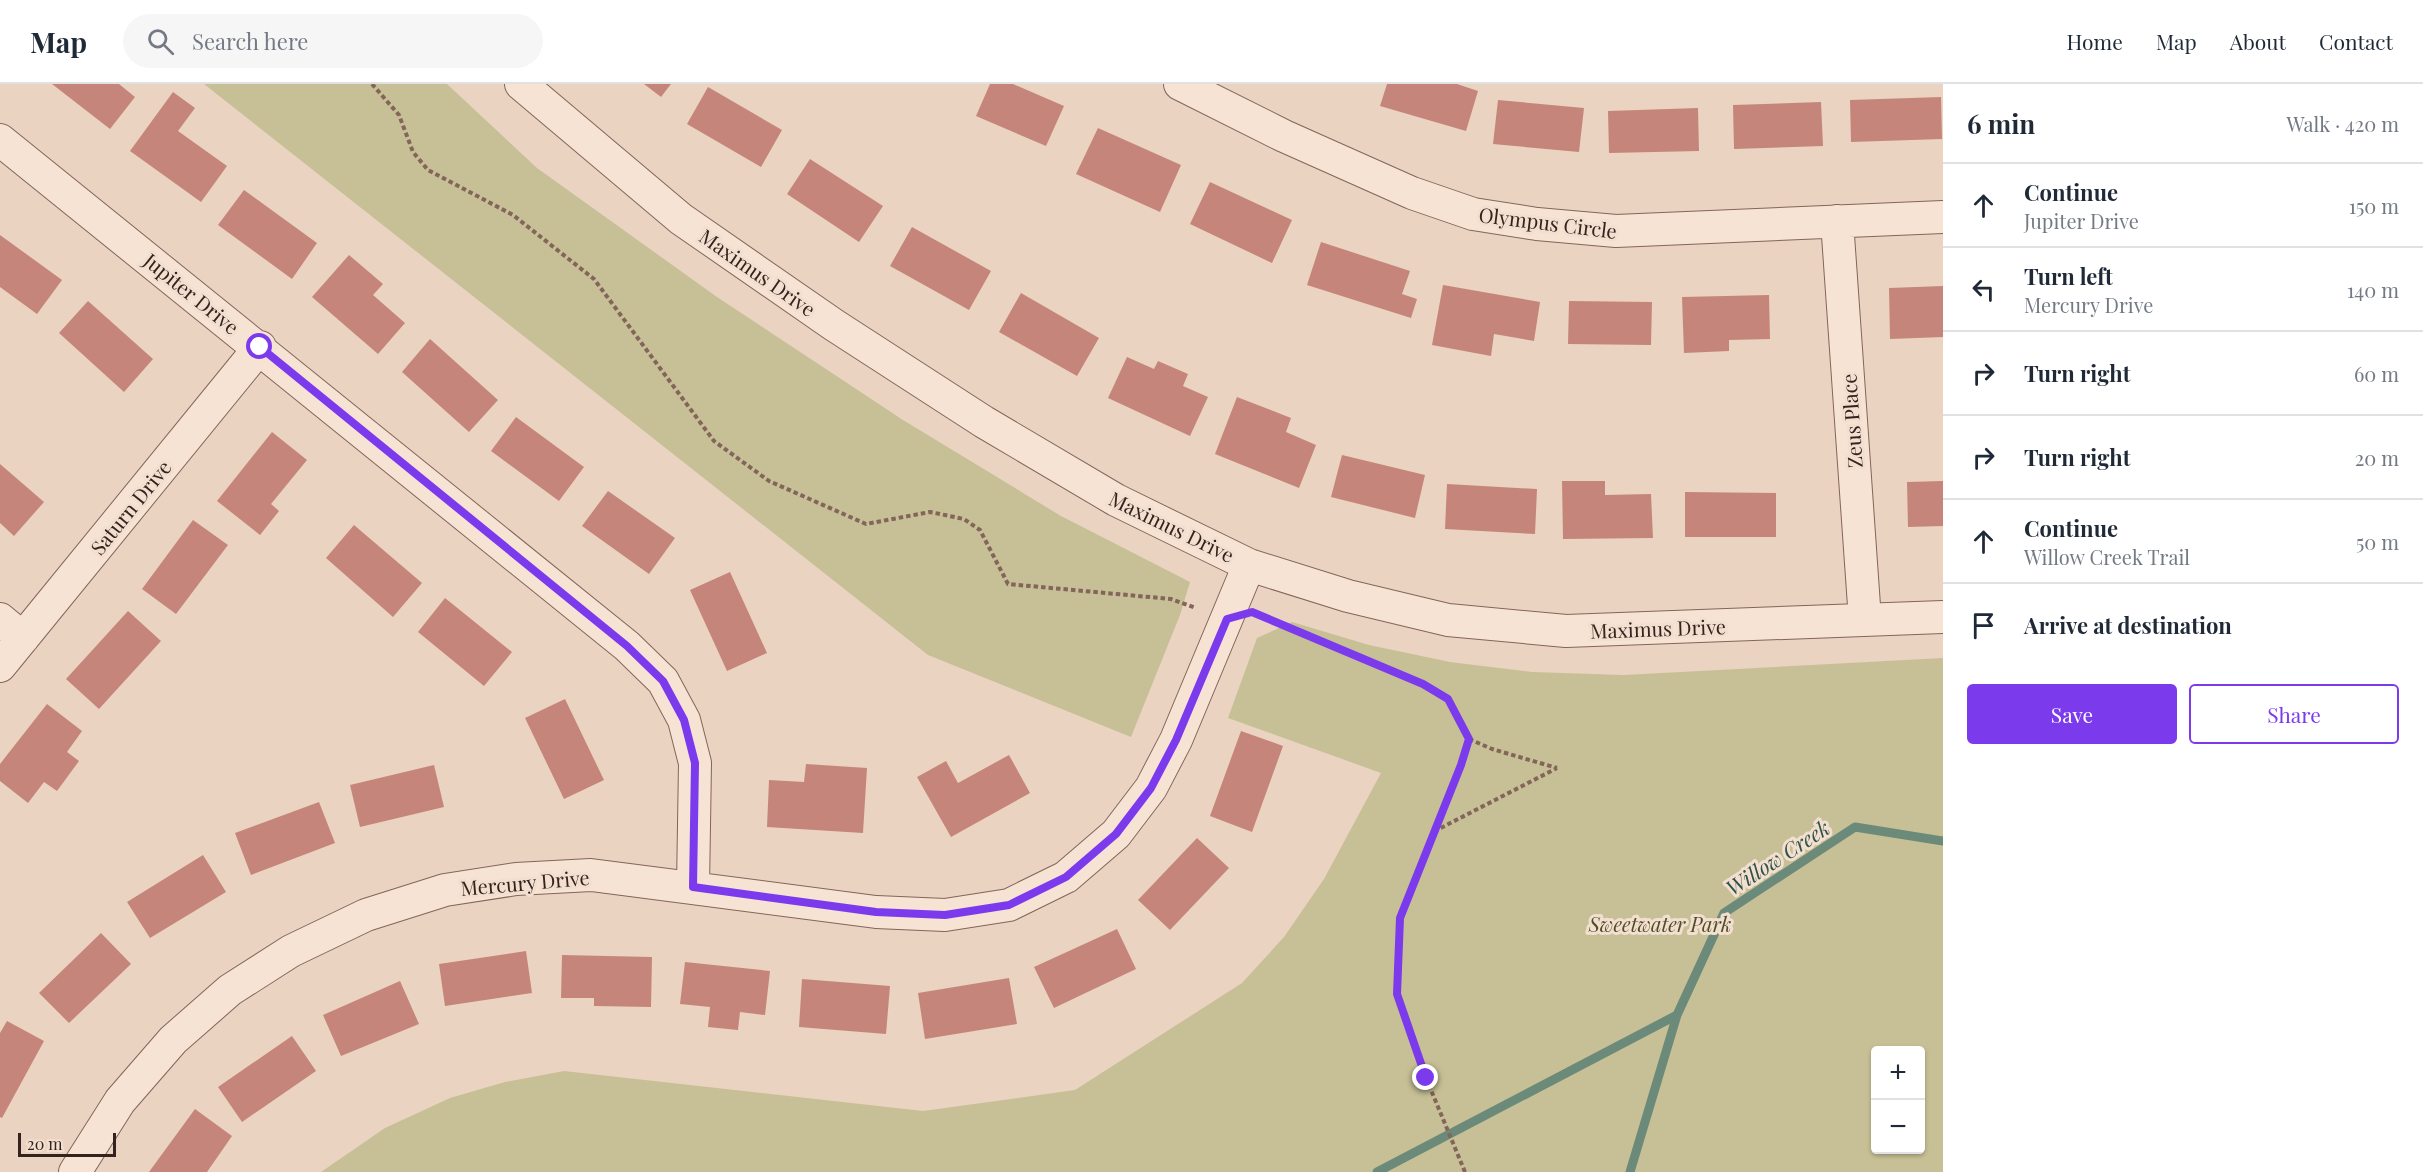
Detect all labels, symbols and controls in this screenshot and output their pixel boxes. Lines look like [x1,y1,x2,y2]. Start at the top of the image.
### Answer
search box [123,14,543,68]
text: Map [30,23,87,60]
icon: search [144,25,177,58]
text: Search here [192,26,308,56]
text: Home [2067,27,2123,55]
text: Map [2156,27,2197,55]
text: About [2230,27,2286,55]
text: Contact [2319,27,2393,55]
text: 6 min [1967,106,2035,141]
text: Walk · 420 m [2286,110,2399,137]
text: Continue [2024,177,2118,207]
icon: ahead [1967,189,2000,222]
text: 150 m [2349,192,2399,219]
street label: Olympus Circle [1477,200,1619,244]
text: Jupiter Drive [2024,207,2139,234]
street label: Maximus Drive [695,222,821,322]
street label: Jupiter Drive [138,246,245,340]
text: Turn left [2024,261,2113,291]
icon: left [1967,273,2000,306]
text: 140 m [2347,276,2399,303]
text: Mercury Drive [2024,291,2153,318]
route start [246,333,272,359]
icon: right [1967,357,2000,390]
text: Turn right [2024,358,2130,388]
text: 60 m [2354,360,2399,387]
street label: Zeus Place [1834,373,1868,469]
icon: right [1967,441,2000,474]
text: Turn right [2024,442,2130,472]
text: 20 m [2355,444,2399,471]
street label: Saturn Drive [84,454,176,560]
street label: Maximus Drive [1105,484,1239,568]
text: Continue [2024,513,2118,543]
icon: ahead [1967,525,2000,558]
text: 50 m [2356,528,2399,555]
text: Willow Creek Trail [2024,543,2190,570]
icon: arrive [1967,609,2000,642]
text: Arrive at destination [2024,610,2232,640]
street label: Maximus Drive [1590,612,1726,644]
button: Save [1967,684,2177,744]
button: Share [2189,684,2399,744]
water label: Willow Creek [1720,813,1835,901]
street label: Mercury Drive [459,863,591,901]
park label: Sweetwater Park [1588,910,1731,937]
map controls [1871,1046,1925,1154]
button: + [1871,1046,1925,1100]
route end [1412,1064,1438,1090]
button: − [1871,1100,1925,1154]
scale bar [18,1130,116,1158]
text: 20 m [27,1133,62,1154]

